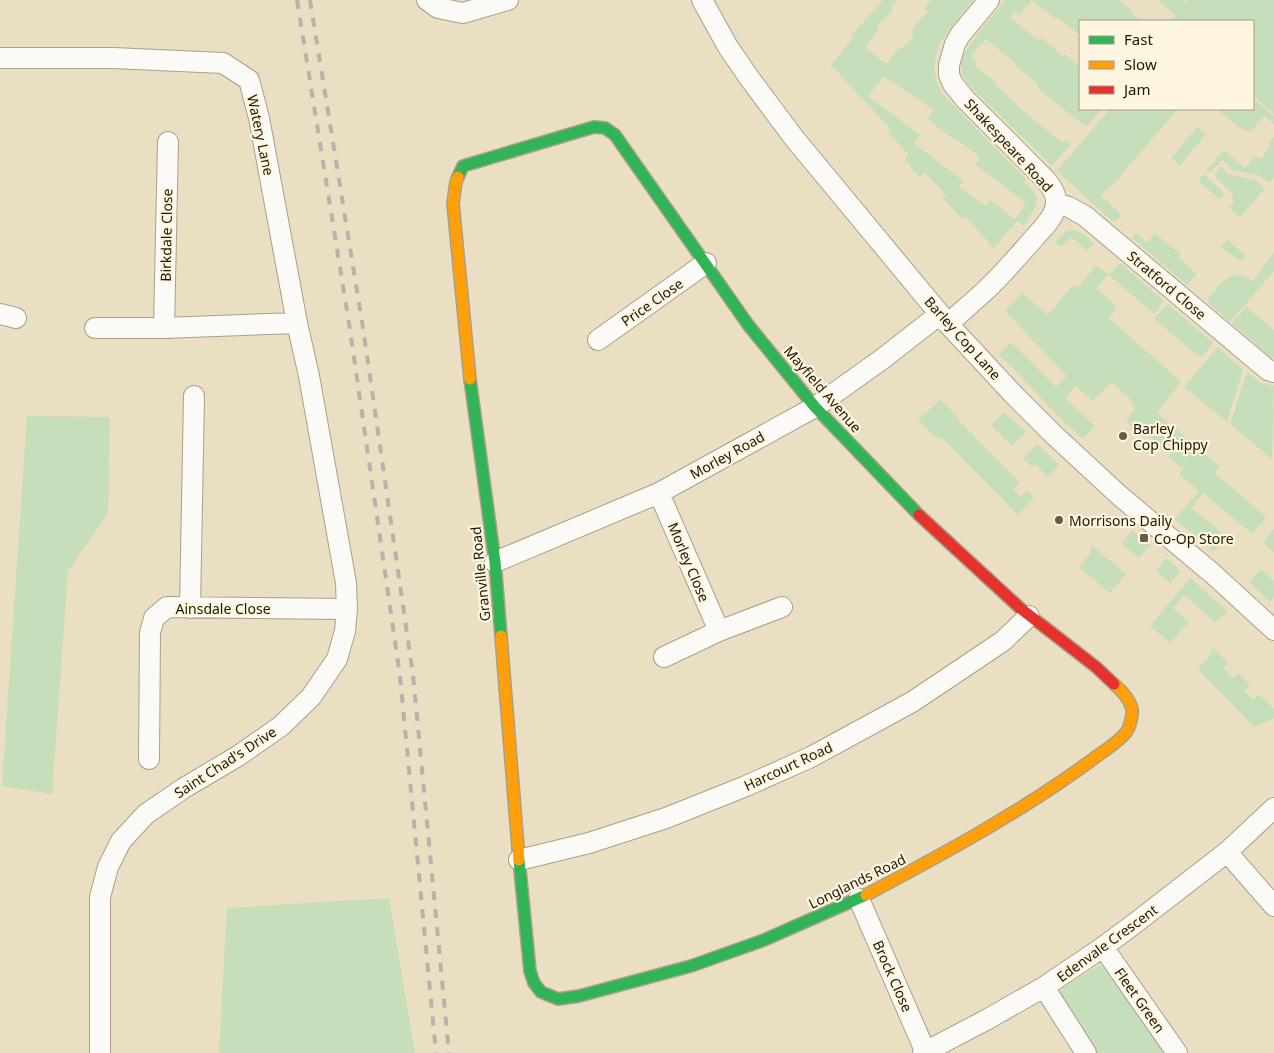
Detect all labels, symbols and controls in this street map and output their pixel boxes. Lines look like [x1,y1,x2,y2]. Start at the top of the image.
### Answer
legend [1079,20,1254,110]
text: Fast [1124,29,1153,49]
text: Slow [1124,54,1157,74]
text: Jam [1122,79,1151,99]
street label: Watery Lane [243,93,279,177]
street label: Shakespeare Road [961,94,1057,196]
street label: Birkdale Close [156,188,176,282]
street label: Stratford Close [1123,246,1211,324]
street label: Price Close [617,274,687,330]
street label: Barley Cop Lane [920,292,1006,384]
street label: Mayfield Avenue [780,342,866,436]
place label: Barley Cop Chippy [1133,419,1209,454]
street label: Morley Road [686,427,768,483]
marker: Barley Cop Chippy [1117,430,1129,442]
place label: Morrisons Daily [1069,511,1173,530]
marker: Morrisons Daily [1053,514,1065,526]
street label: Morley Close [664,519,714,605]
street label: Granville Road [466,526,494,622]
place label: Co-Op Store [1154,529,1234,548]
marker: Co-Op Store [1138,532,1150,544]
street label: Ainsdale Close [175,599,271,618]
street label: Saint Chad's Drive [170,722,280,802]
street label: Harcourt Road [741,737,835,795]
street label: Longlands Road [805,849,909,913]
street label: Edenvale Crescent [1053,900,1161,986]
street label: Brock Close [869,937,917,1015]
street label: Fleet Green [1111,964,1169,1036]

